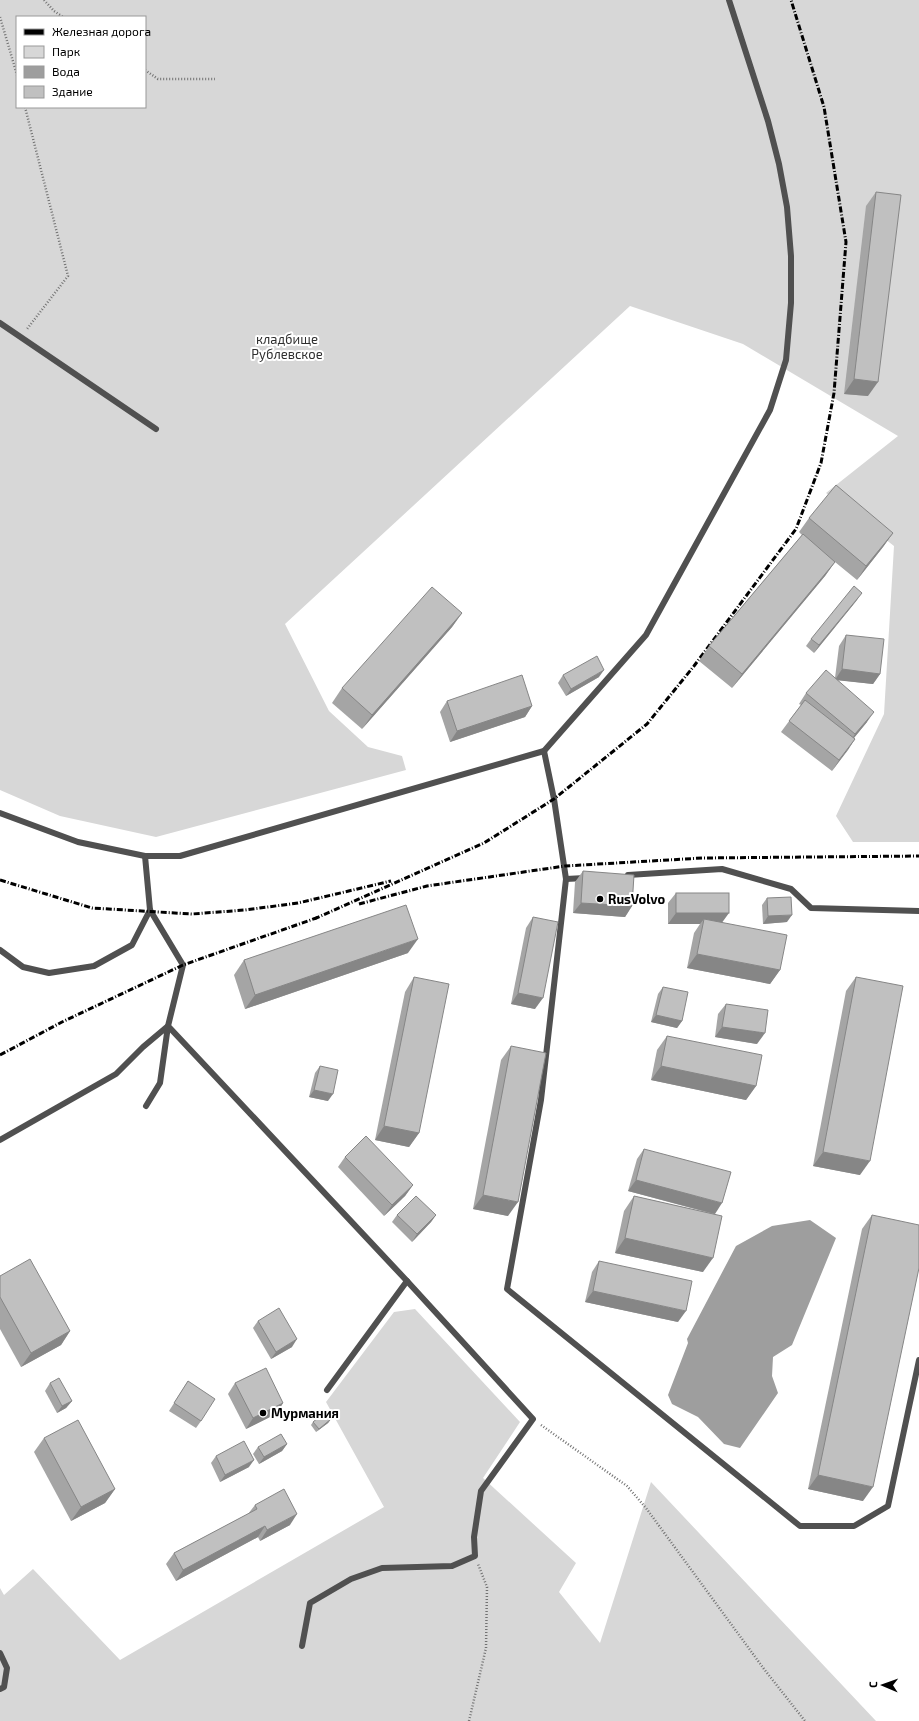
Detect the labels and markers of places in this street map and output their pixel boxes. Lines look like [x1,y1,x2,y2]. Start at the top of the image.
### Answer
place label: RusVolvo [608,891,665,907]
marker: RusVolvo [595,894,605,904]
place label: Мурмания [271,1405,339,1421]
marker: Мурмания [258,1408,268,1418]

